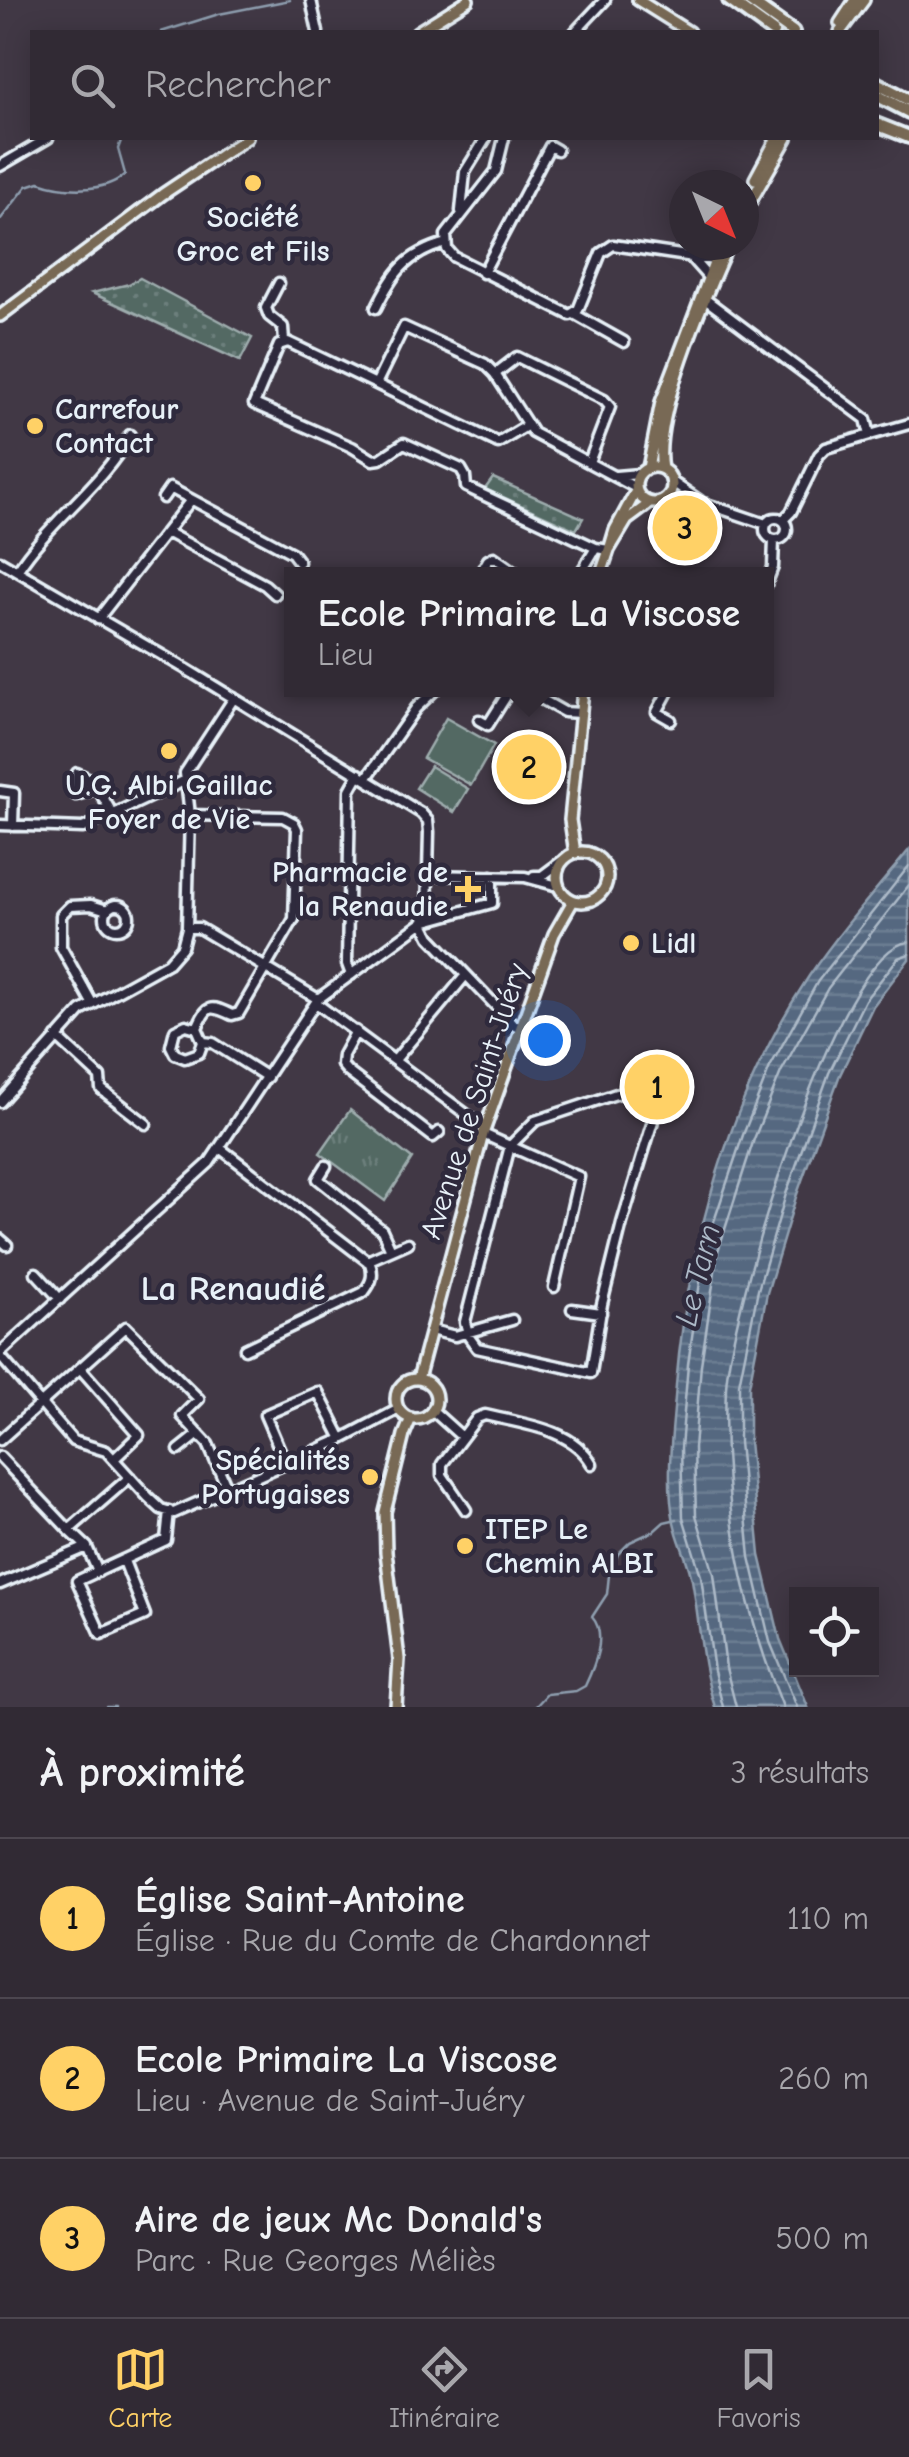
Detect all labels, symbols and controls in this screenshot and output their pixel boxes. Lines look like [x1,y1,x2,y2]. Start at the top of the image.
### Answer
search box [30,30,879,140]
icon: search [65,58,120,113]
text: Rechercher [145,63,331,107]
north arrow [669,170,759,260]
marker: Société Groc et Fils [242,172,264,194]
place label: Société Groc et Fils [177,200,329,269]
place label: Carrefour Contact [55,392,178,461]
marker: Carrefour Contact [24,415,46,437]
pin: 3 [652,490,718,566]
popup [284,567,774,697]
text: Ecole Primaire La Viscose [318,592,740,636]
text: Lieu [318,636,373,673]
pin: 2 [496,730,562,804]
marker: U.G. Albi Gaillac Foyer de Vie [158,740,180,762]
place label: U.G. Albi Gaillac Foyer de Vie [65,768,273,837]
place label: Pharmacie de la Renaudie [272,855,448,924]
marker: Pharmacie de la Renaudie [457,878,479,900]
place label: Lidl [651,926,696,961]
marker: Lidl [620,932,642,954]
street label: Avenue de Saint-Juéry [413,958,536,1243]
your location [520,1015,571,1066]
pin: 1 [624,1050,690,1124]
water label: Le Tarn [667,1220,728,1330]
district label: La Renaudié [141,1268,325,1309]
place label: Spécialités Portugaises [201,1443,350,1512]
marker: Spécialités Portugaises [359,1466,381,1488]
place label: ITEP Le Chemin ALBI [485,1512,654,1581]
marker: ITEP Le Chemin ALBI [454,1535,476,1557]
map controls [789,1587,879,1677]
button: locate [789,1587,879,1677]
text: À proximité [40,1748,245,1797]
text: 3 résultats [730,1754,869,1791]
text: Église Saint-Antoine [135,1878,465,1922]
text: 1 [66,1900,79,1937]
text: 110 m [787,1900,869,1937]
text: Église · Rue du Comte de Chardonnet [135,1922,649,1959]
text: Ecole Primaire La Viscose [135,2038,557,2082]
text: 2 [65,2060,80,2097]
text: 260 m [778,2060,869,2097]
text: Lieu · Avenue de Saint-Juéry [135,2082,525,2119]
text: Aire de jeux Mc Donald's [135,2198,542,2242]
text: 3 [65,2220,80,2257]
text: 500 m [776,2220,869,2257]
text: Parc · Rue Georges Méliès [135,2242,495,2279]
tab: Carte [108,2342,172,2434]
tab: Itinéraire [389,2342,500,2434]
tab: Favoris [717,2342,801,2434]

